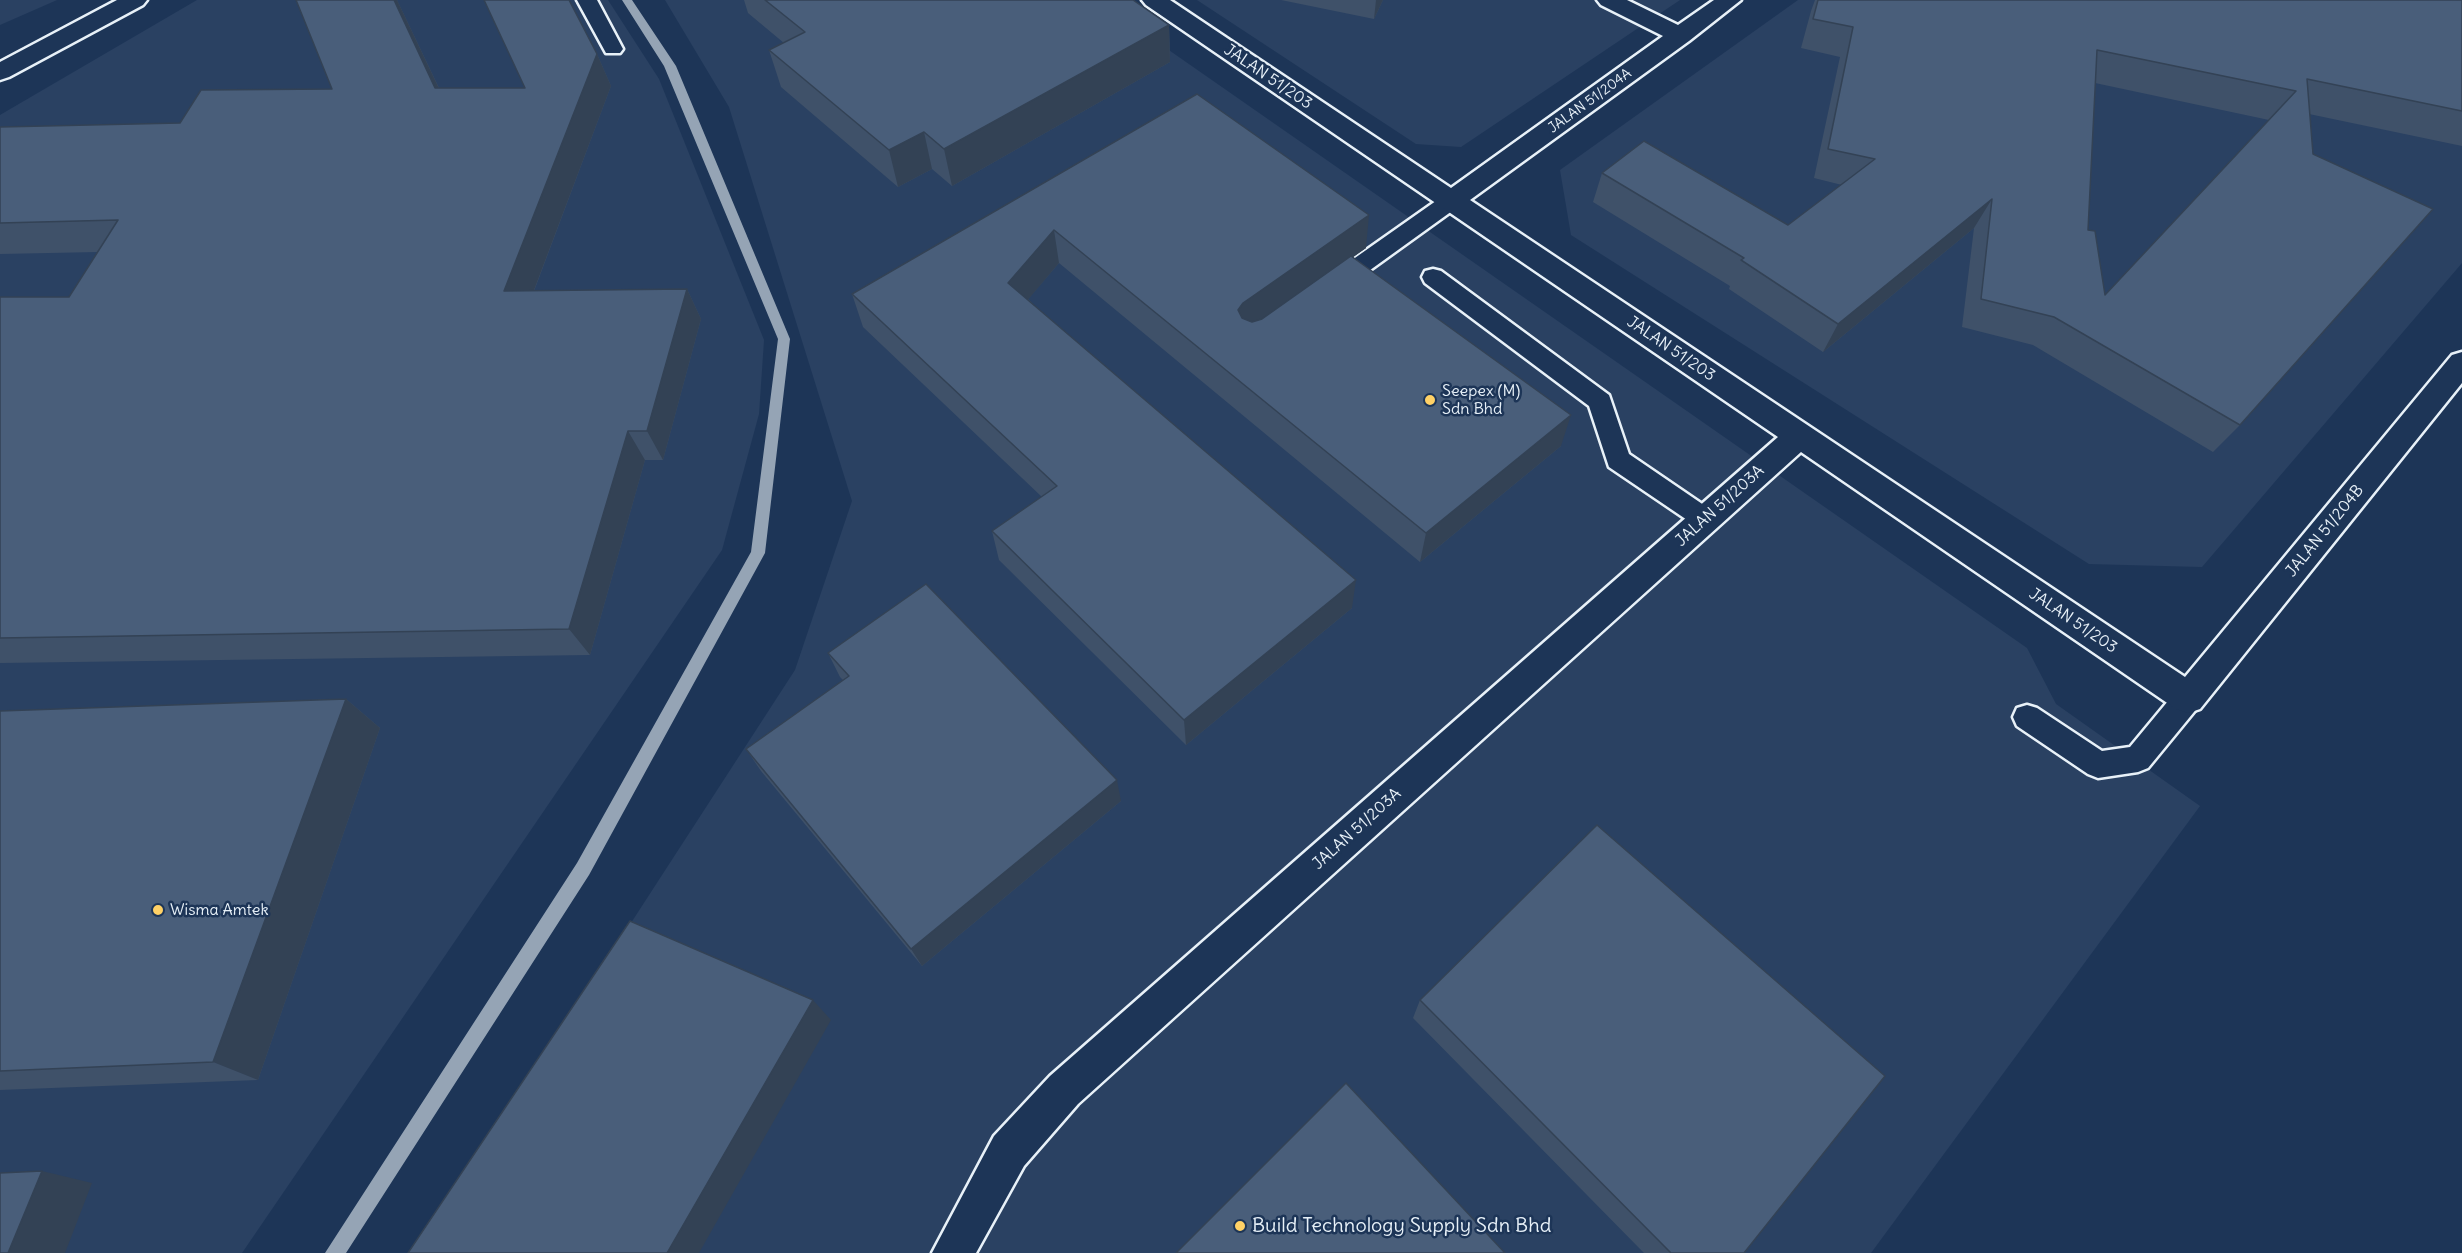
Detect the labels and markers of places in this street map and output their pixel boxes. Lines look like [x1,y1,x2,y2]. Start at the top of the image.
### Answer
place label: Seepex (M) Sdn Bhd [1442,381,1520,419]
marker: Seepex (M) Sdn Bhd [1423,393,1437,407]
place label: Wisma Amtek [170,900,269,920]
marker: Wisma Amtek [151,903,165,917]
place label: Build Technology Supply Sdn Bhd [1252,1214,1551,1238]
marker: Build Technology Supply Sdn Bhd [1233,1219,1247,1233]

